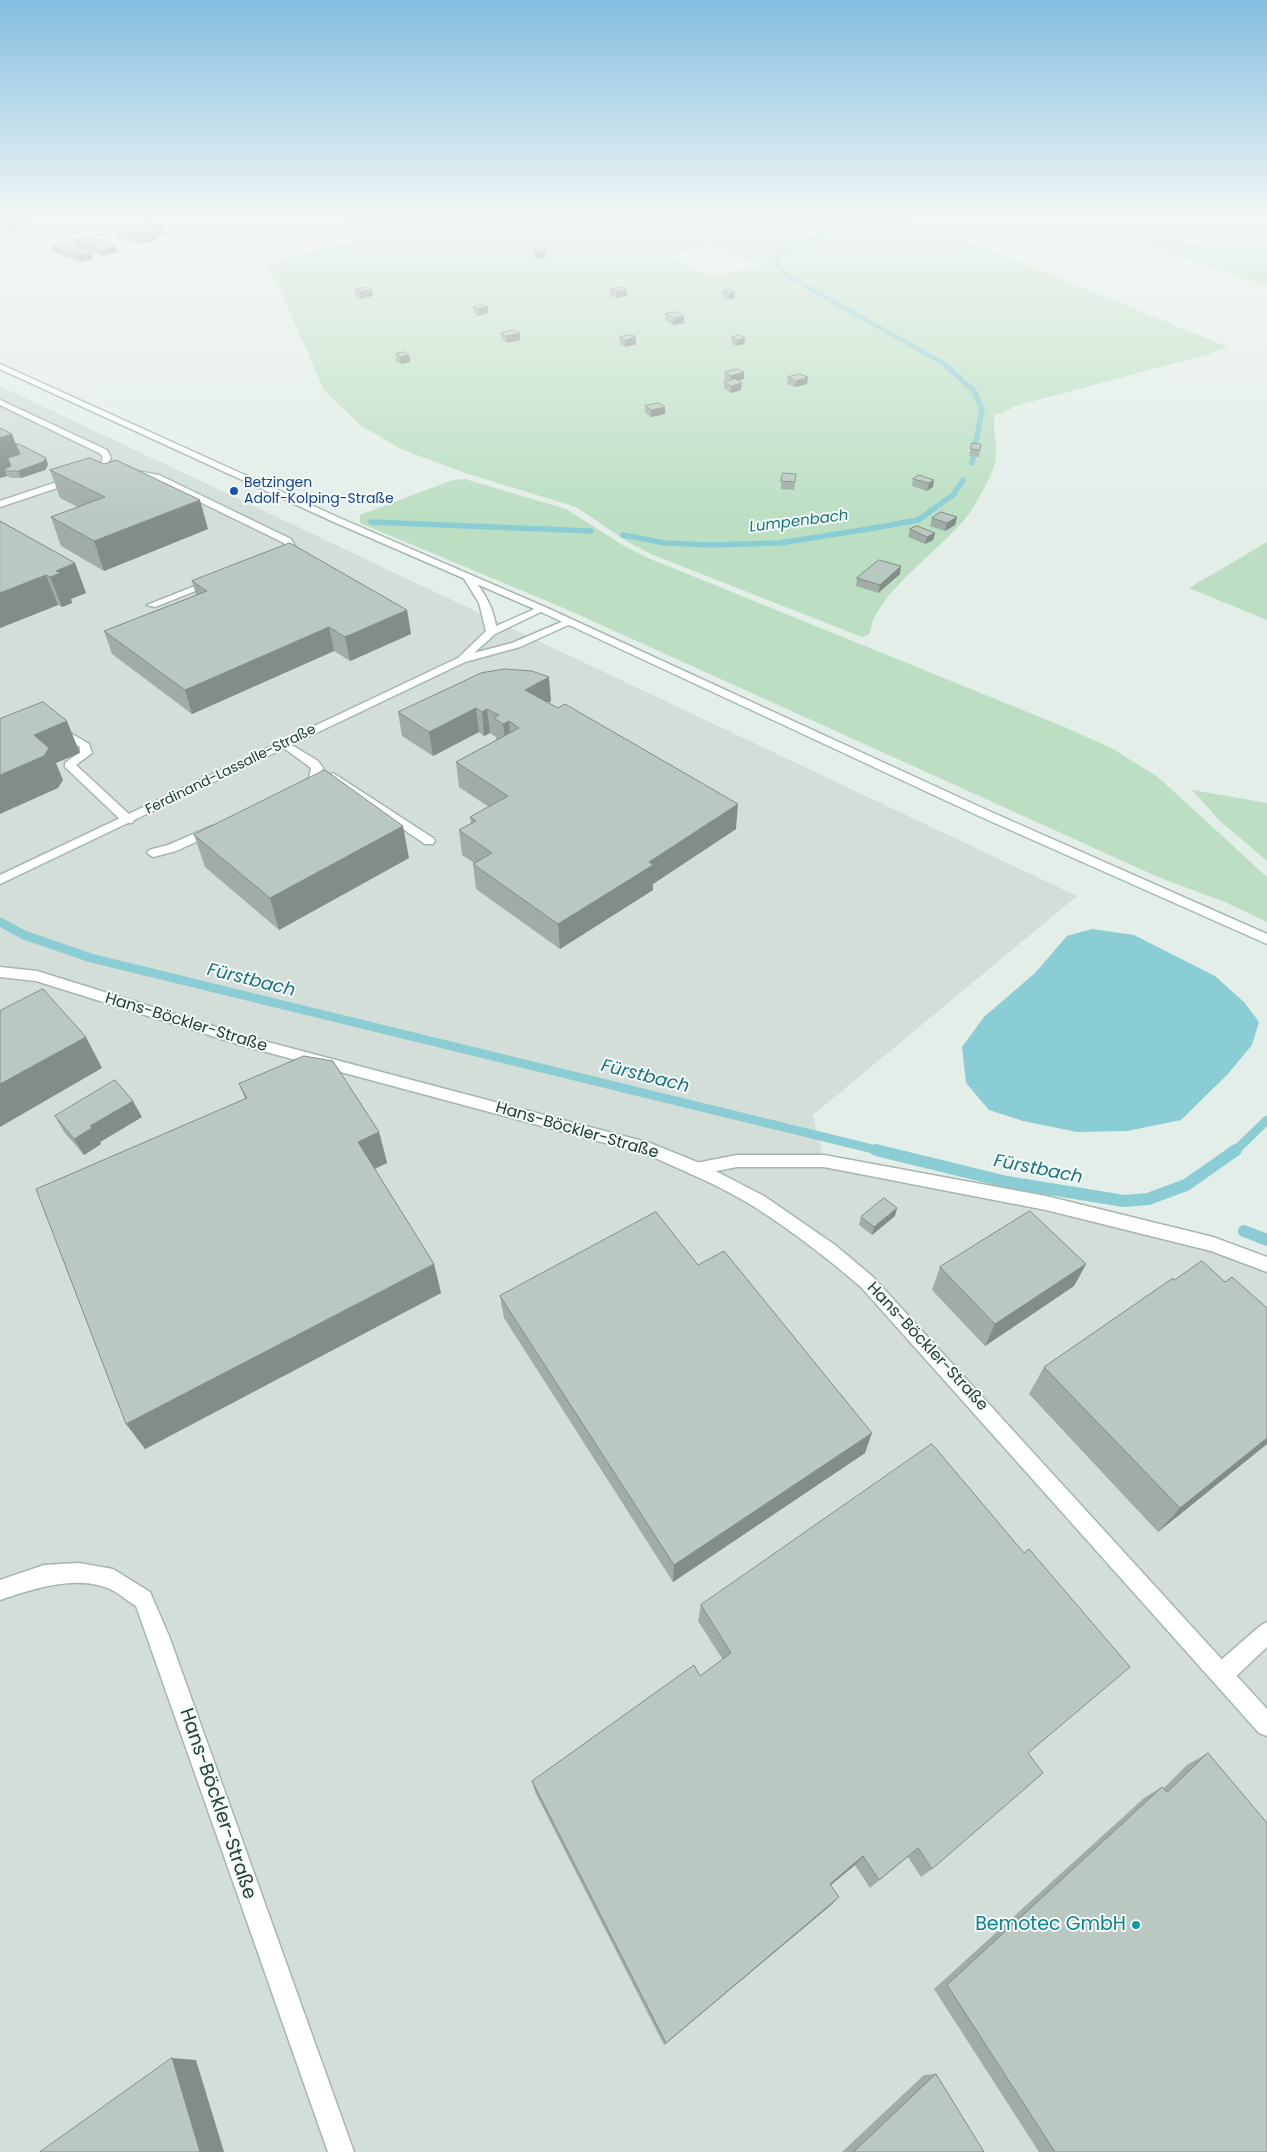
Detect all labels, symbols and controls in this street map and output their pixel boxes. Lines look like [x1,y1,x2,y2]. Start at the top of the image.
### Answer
place label: Betzingen Adolf-Kolping-Straße [244,475,394,508]
marker: Betzingen Adolf-Kolping-Straße [228,485,240,497]
water label: Lumpenbach [748,507,850,537]
street label: Ferdinand-Lassalle-Straße [143,721,319,819]
water label: Fürstbach [205,960,297,1002]
street label: Hans-Böckler-Straße [103,989,269,1057]
water label: Fürstbach [599,1056,691,1098]
street label: Hans-Böckler-Straße [493,1099,661,1163]
water label: Fürstbach [992,1151,1084,1189]
street label: Hans-Böckler-Straße [862,1279,992,1415]
street label: Hans-Böckler-Straße [174,1706,260,1902]
place label: Bemotec GmbH [975,1914,1126,1936]
marker: Bemotec GmbH [1130,1919,1142,1931]

